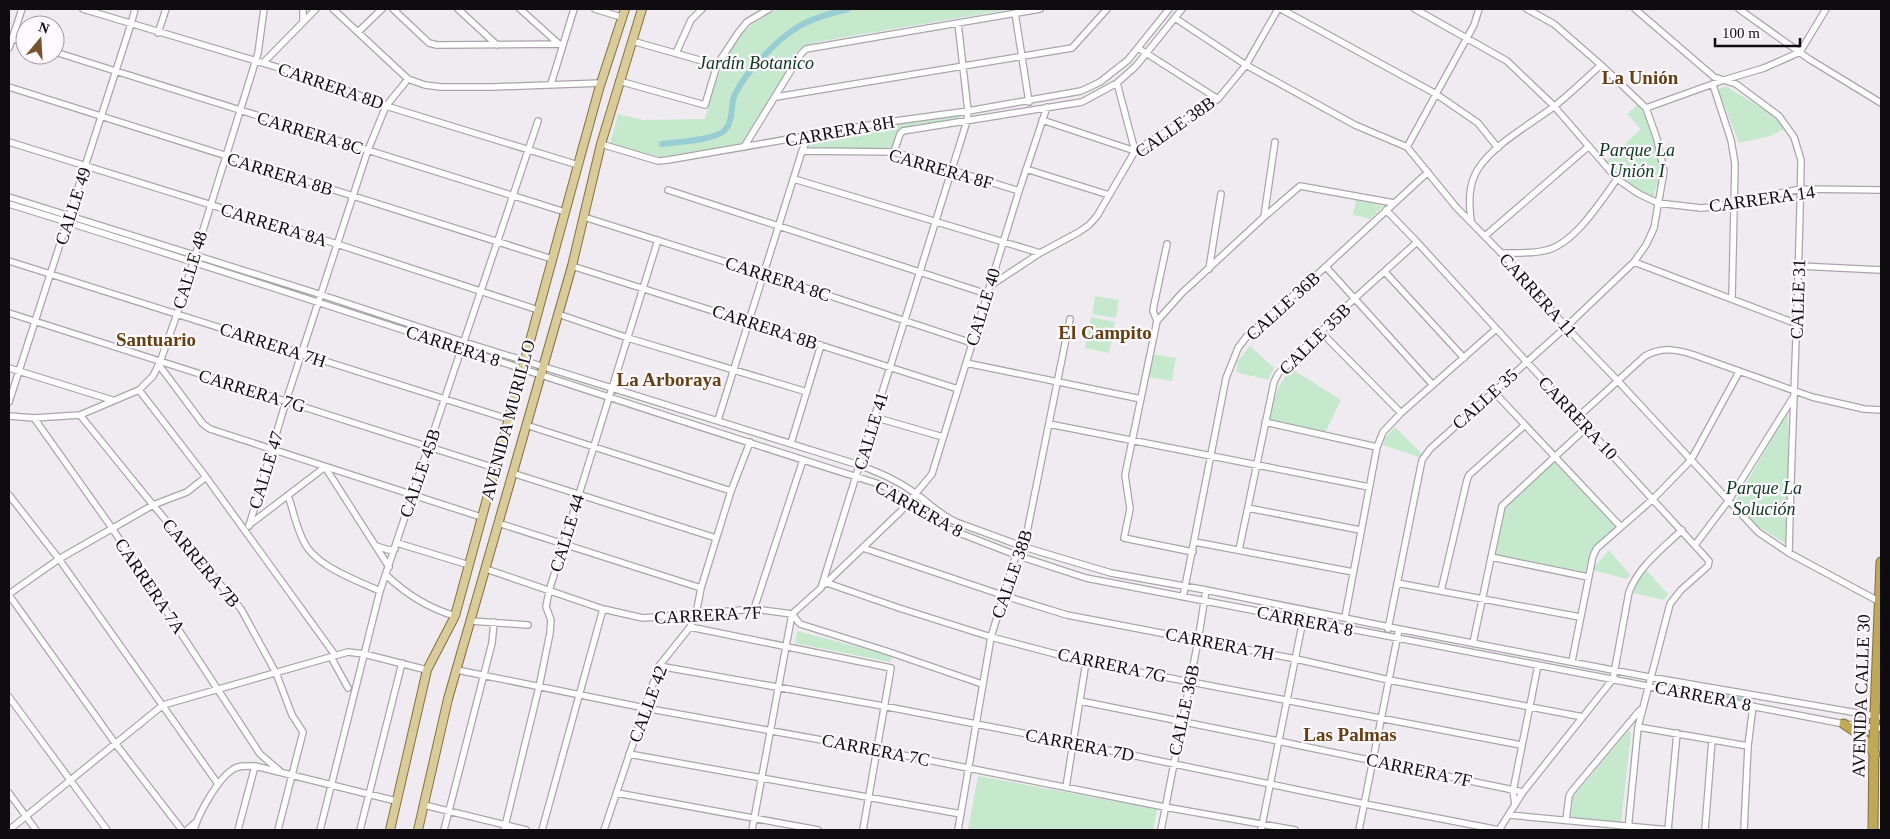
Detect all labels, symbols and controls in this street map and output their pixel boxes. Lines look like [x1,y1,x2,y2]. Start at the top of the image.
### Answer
north arrow [15,15,65,65]
scale bar [1715,15,1800,47]
text: N [37,19,51,37]
text: 100 m [1722,25,1760,41]
park label: Jardín Botanico [698,53,814,73]
street label: CARRERA 8D [275,59,387,113]
district label: La Unión [1602,67,1679,88]
street label: CALLE 38B [1131,92,1219,162]
street label: CARRERA 8C [255,107,365,159]
street label: CARRERA 8H [784,112,896,150]
park label: Parque La Unión I [1598,140,1675,181]
street label: CARRERA 8F [887,145,995,193]
street label: CARRERA 8B [225,148,335,200]
street label: CALLE 49 [51,165,95,247]
street label: CARRERA 14 [1708,182,1816,216]
street label: CARRERA 8A [218,199,330,251]
street label: CALLE 48 [169,229,211,311]
street label: CARRERA 11 [1495,249,1581,341]
street label: CARRERA 8C [723,253,833,305]
street label: CALLE 31 [1787,258,1809,340]
street label: CALLE 40 [962,266,1004,348]
street label: CALLE 36B [1242,268,1324,344]
street label: CALLE 35B [1275,299,1355,379]
street label: CARRERA 8B [710,301,820,353]
street label: CARRERA 7H [217,318,329,372]
street label: CARRERA 8 [404,321,502,371]
district label: El Campito [1058,322,1152,343]
district label: Santuario [116,329,196,350]
street label: AVENIDA MURILLO [477,338,539,502]
street label: CARRERA 7G [196,365,308,417]
street label: CALLE 35 [1448,365,1522,433]
district label: La Arboraya [616,369,722,390]
street label: CARRERA 10 [1534,372,1622,464]
street label: CALLE 41 [850,390,892,472]
street label: CALLE 45B [395,426,445,520]
street label: CALLE 47 [245,429,287,511]
street label: CARRERA 8 [872,477,966,541]
park label: Parque La Solución [1725,478,1802,519]
street label: CALLE 44 [546,492,588,574]
street label: CARRERA 7B [158,515,244,611]
street label: CALLE 38B [987,527,1037,621]
street label: CARRERA 7A [111,535,189,637]
street label: CARRERA 7F [654,602,762,628]
street label: CARRERA 8 [1255,602,1355,640]
street label: AVENIDA CALLE 30 [1848,614,1874,778]
street label: CARRERA 7H [1164,624,1276,664]
street label: CARRERA 7G [1056,644,1168,686]
street label: CALLE 42 [625,663,671,745]
street label: CALLE 36B [1165,663,1203,757]
street label: CARRERA 8 [1653,677,1753,715]
district label: Las Palmas [1303,724,1397,745]
street label: CARRERA 7D [1024,725,1136,765]
street label: CARRERA 7C [820,730,932,770]
street label: CARRERA 7F [1364,749,1474,791]

